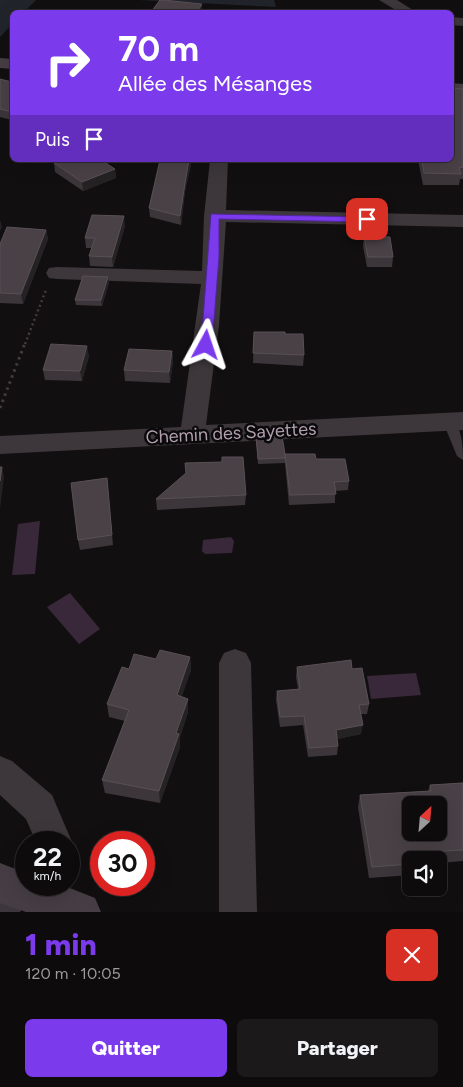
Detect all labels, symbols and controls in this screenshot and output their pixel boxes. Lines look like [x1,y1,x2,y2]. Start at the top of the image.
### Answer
text: 70 m [118,28,199,70]
icon: right [35,30,100,95]
text: Allée des Mésanges [118,70,312,97]
icon: arrive [80,125,108,153]
text: Puis [35,128,70,151]
pin [346,198,388,240]
icon: arrive [353,205,381,233]
position arrow [179,318,231,370]
street label: Chemin des Sayettes [145,418,317,448]
north arrow [402,796,448,841]
map controls [402,796,447,896]
speed limit sign: 30 [90,831,155,896]
text: 22 [33,842,62,872]
button: sound [402,851,447,896]
text: km/h [34,869,61,883]
text: 1 min [25,926,97,963]
button: close [386,929,438,981]
text: 120 m · 10:05 [25,964,121,983]
button: Quitter [25,1019,227,1077]
button: Partager [237,1019,438,1077]

